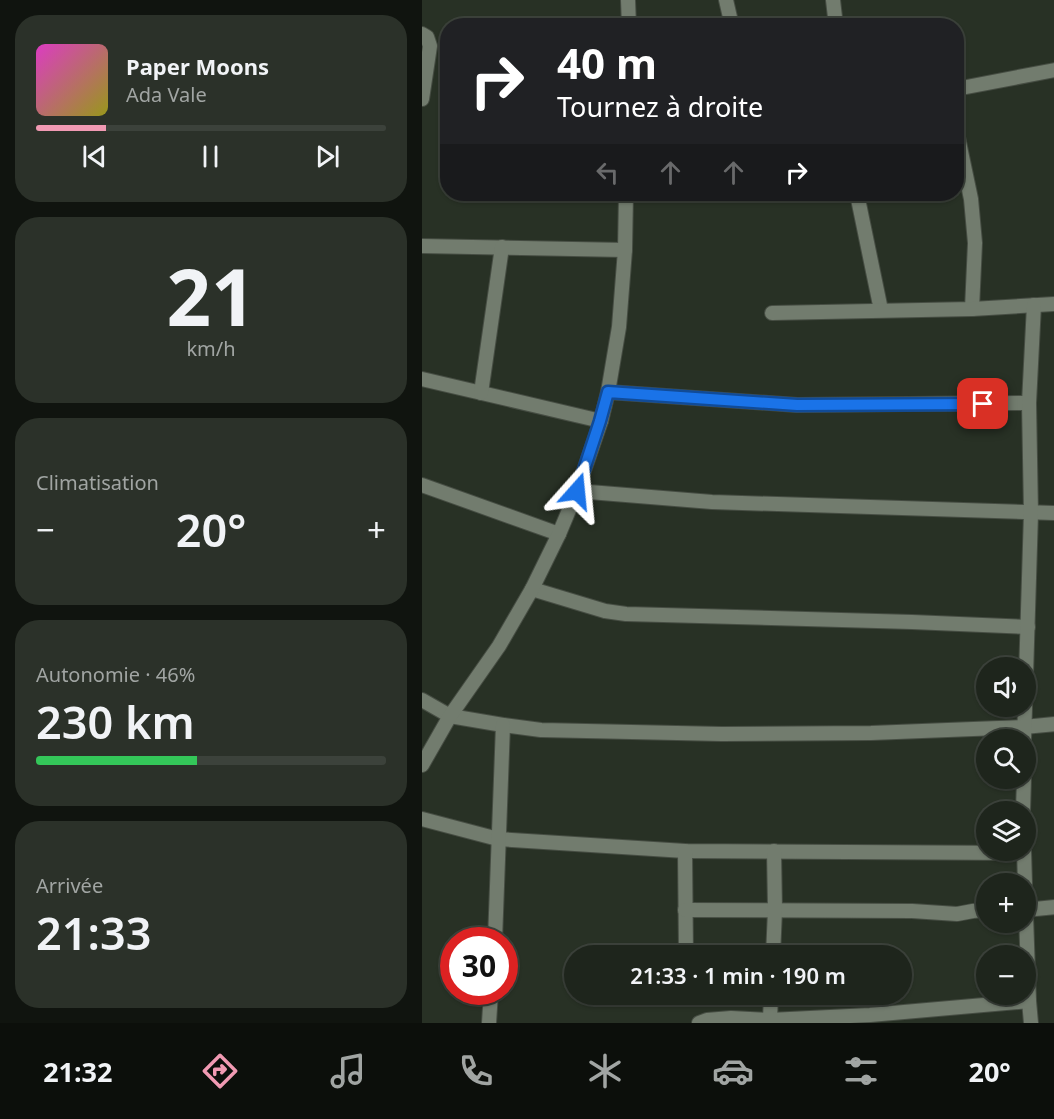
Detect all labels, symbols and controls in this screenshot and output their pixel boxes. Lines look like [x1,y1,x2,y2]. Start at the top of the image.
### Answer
text: 40 m [557,34,657,91]
icon: right [458,42,536,120]
text: Paper Moons [126,51,269,81]
text: Ada Vale [126,81,207,108]
text: Tournez à droite [557,88,763,125]
icon: previous [78,140,111,173]
icon: pause [194,140,227,173]
icon: next [311,140,344,173]
icon: left [591,156,624,189]
icon: ahead [654,156,687,189]
icon: ahead [717,156,750,189]
icon: right [780,156,813,189]
text: 21 [166,243,256,349]
text: km/h [186,335,236,362]
pin [957,378,1008,429]
icon: arrive [966,387,999,420]
position arrow [545,459,609,523]
text: Climatisation [36,469,159,496]
text: 20° [176,499,246,560]
text: − [36,507,55,552]
text: + [367,507,386,552]
map controls [976,657,1036,1005]
button: sound [976,657,1036,717]
text: Autonomie · 46% [36,661,195,688]
text: 230 km [36,691,195,752]
button: search [976,729,1036,789]
button: layers [976,801,1036,861]
text: Arrivée [36,872,103,899]
button: + [976,873,1036,933]
text: 21:33 [36,902,151,963]
speed limit sign: 30 [440,927,518,1005]
button: − [976,945,1036,1005]
text: 21:33 · 1 min · 190 m [630,960,846,990]
icon: directions [199,1050,241,1092]
icon: music [327,1050,369,1092]
icon: phone [455,1050,497,1092]
icon: climate [584,1050,626,1092]
icon: car [712,1050,754,1092]
icon: filters [840,1050,882,1092]
text: 21:32 [43,1053,113,1090]
text: 20° [968,1053,1011,1090]

